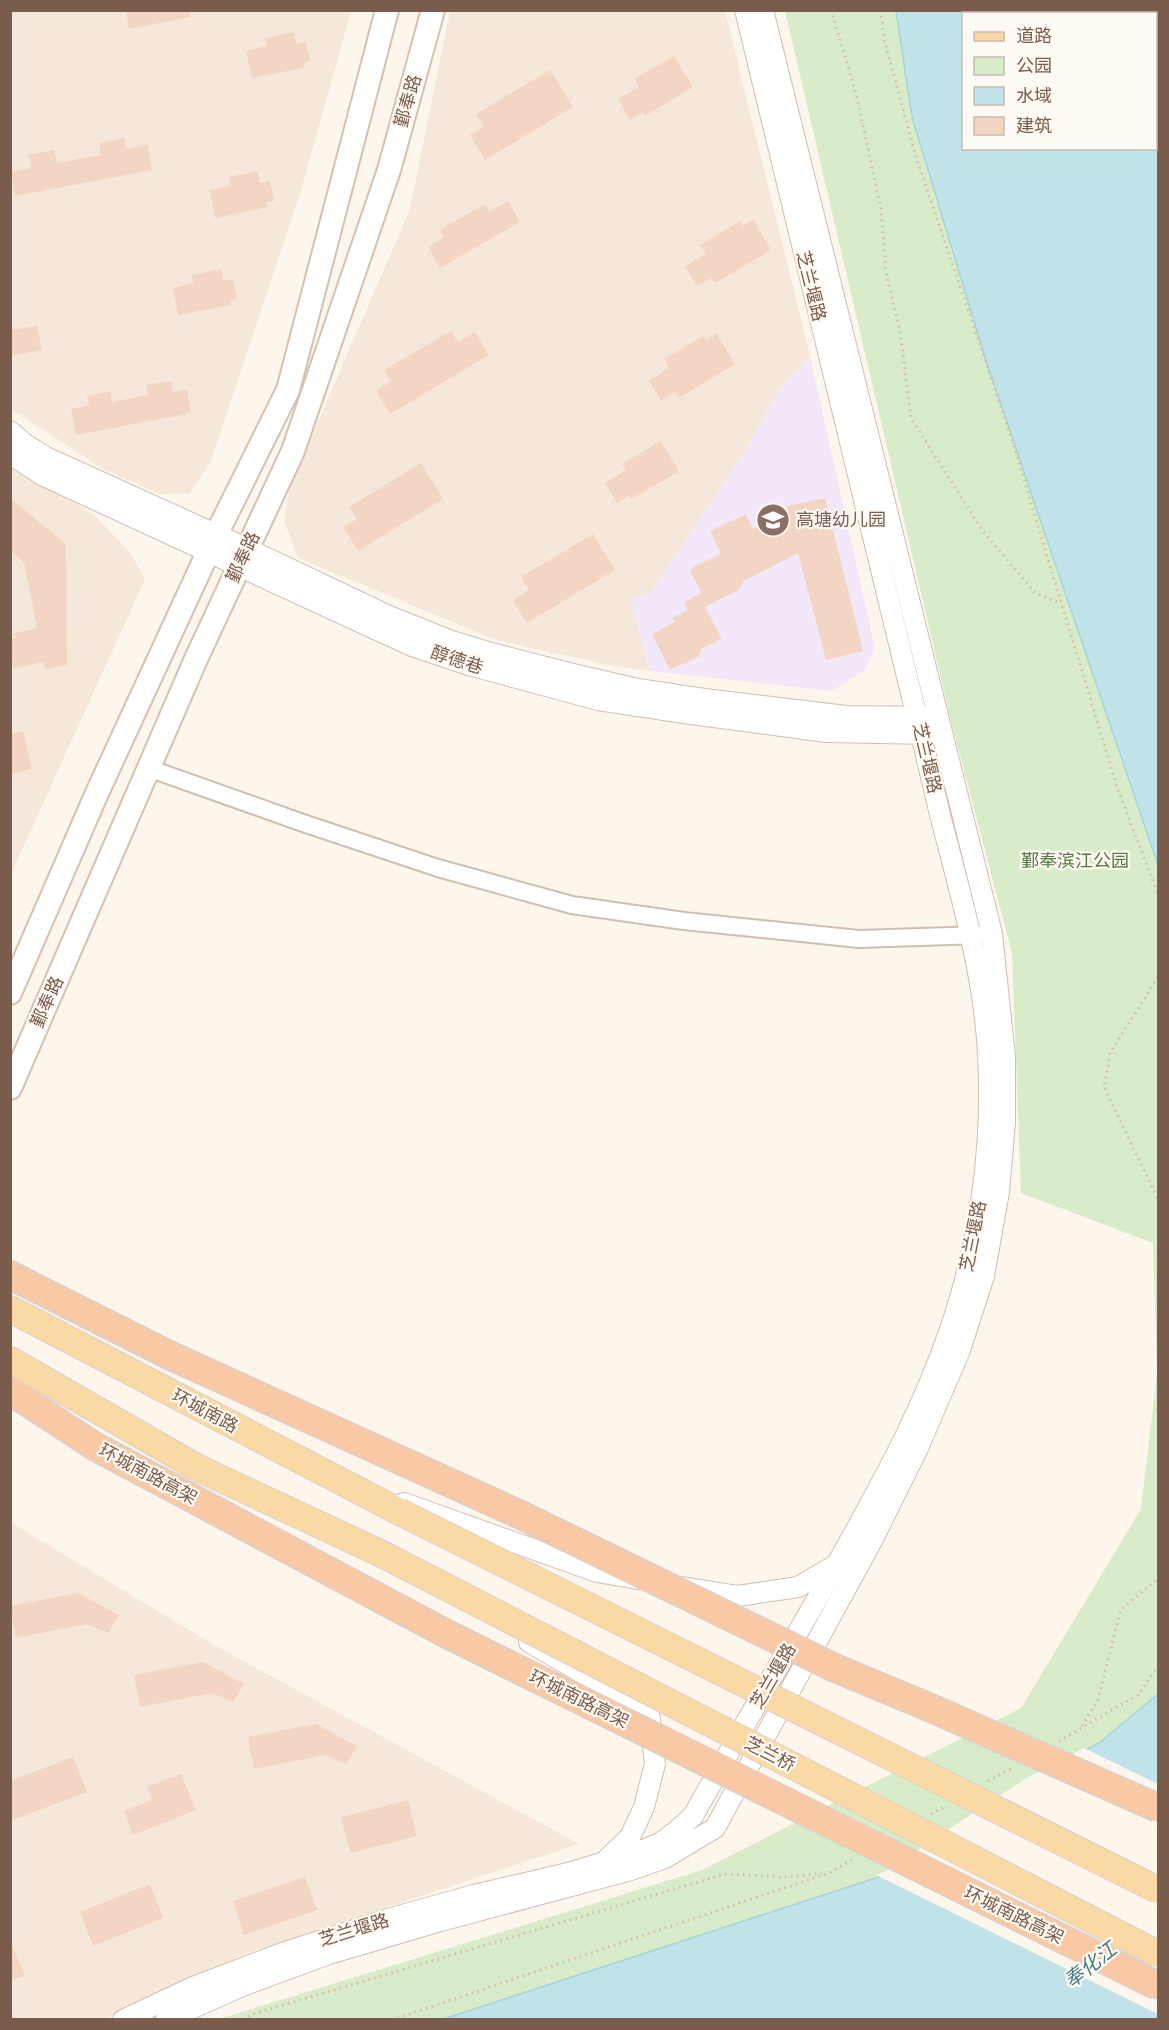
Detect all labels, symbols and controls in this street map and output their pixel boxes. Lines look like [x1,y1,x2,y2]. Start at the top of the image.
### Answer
legend [962,12,1157,150]
text: 道路 [1016,25,1052,46]
text: 公园 [1016,55,1052,76]
street label: 鄞奉路 [390,72,425,130]
text: 水域 [1016,85,1052,106]
text: 建筑 [1016,115,1052,136]
street label: 芝兰堰路 [793,248,830,323]
school or university icon: 高塘幼儿园 [755,502,791,538]
place label: 高塘幼儿园 [796,509,886,530]
street label: 鄞奉路 [222,528,263,586]
street label: 醇德巷 [428,641,486,678]
street label: 芝兰堰路 [909,720,946,795]
park label: 鄞奉滨江公园 [1021,850,1129,871]
street label: 鄞奉路 [26,973,67,1031]
street label: 芝兰堰路 [955,1199,990,1273]
street label: 环城南路 [169,1384,242,1437]
street label: 环城南路高架 [96,1439,201,1508]
street label: 芝兰堰路 [745,1639,800,1712]
street label: 环城南路高架 [526,1665,632,1732]
street label: 芝兰桥 [741,1732,799,1775]
street label: 环城南路高架 [961,1881,1067,1948]
street label: 芝兰堰路 [316,1909,391,1950]
water label: 奉化江 [1059,1936,1123,1993]

